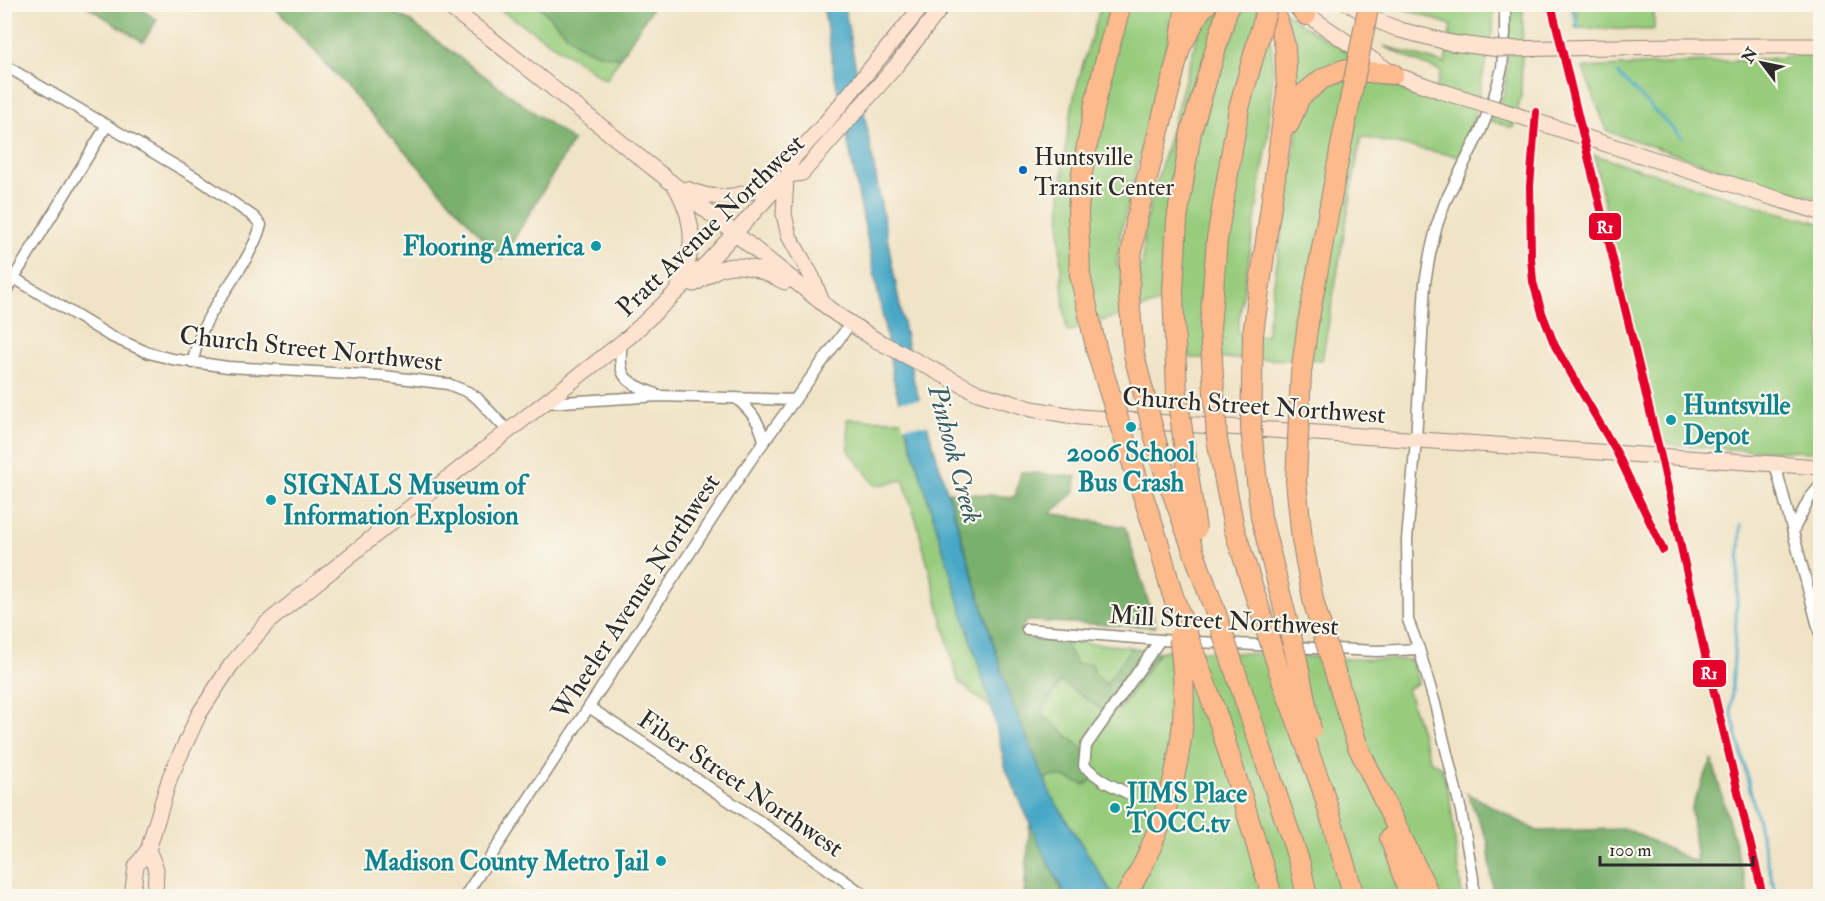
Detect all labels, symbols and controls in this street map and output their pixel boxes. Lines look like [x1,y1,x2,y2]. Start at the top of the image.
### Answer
north arrow [1732,33,1792,93]
text: N [1737,44,1763,68]
street label: Pratt Avenue Northwest [610,128,811,324]
place label: Huntsville Transit Center [1034,142,1174,203]
marker: Huntsville Transit Center [1017,164,1029,176]
line badge: R1 [1588,212,1622,241]
text: R1 [1596,218,1614,238]
place label: Flooring America [403,231,585,264]
marker: Flooring America [589,239,603,253]
street label: Church Street Northwest [178,319,444,379]
water label: Pinhook Creek [920,380,989,527]
street label: Church Street Northwest [1121,381,1387,431]
place label: Huntsville Depot [1683,390,1790,453]
marker: Huntsville Depot [1664,413,1678,427]
marker: 2006 School Bus Crash [1124,420,1138,434]
place label: 2006 School Bus Crash [1067,437,1196,499]
street label: Wheeler Avenue Northwest [544,468,727,726]
place label: SIGNALS Museum of Information Explosion [283,470,530,533]
marker: SIGNALS Museum of Information Explosion [264,493,278,507]
street label: Mill Street Northwest [1108,599,1339,643]
line badge: R1 [1692,659,1727,688]
text: R1 [1700,664,1718,684]
street label: Fiber Street Northwest [632,703,849,864]
place label: JIMS Place TOCC.tv [1125,778,1247,840]
marker: JIMS Place TOCC.tv [1108,801,1122,815]
scale bar [1600,829,1753,867]
text: 100 m [1609,839,1652,862]
place label: Madison County Metro Jail [363,846,649,879]
marker: Madison County Metro Jail [654,854,668,868]

